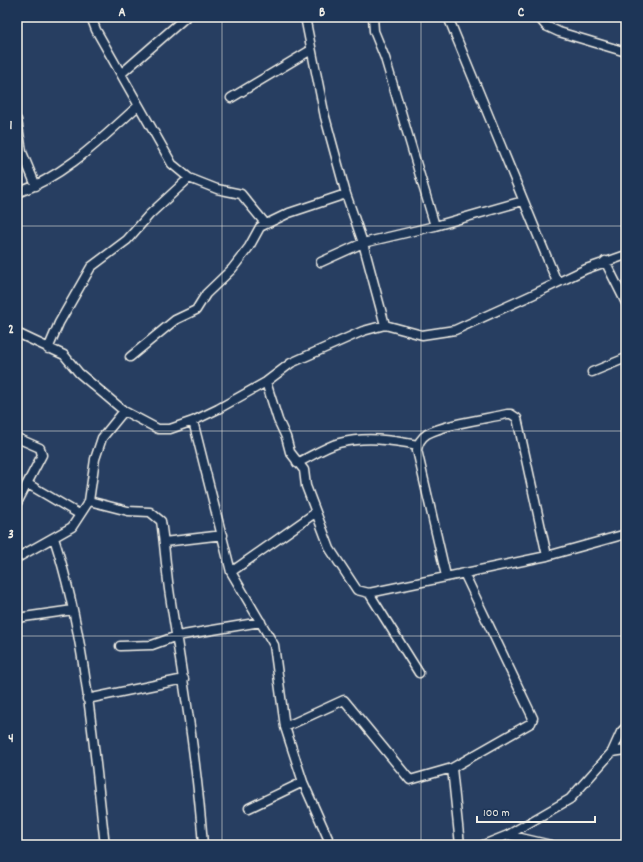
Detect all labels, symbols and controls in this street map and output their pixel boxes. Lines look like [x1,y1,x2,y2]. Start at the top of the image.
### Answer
text: A [118,4,126,23]
text: B [319,4,325,23]
text: C [518,4,525,23]
text: 1 [10,117,13,136]
text: 2 [8,321,14,340]
text: 3 [8,526,14,545]
text: 4 [8,730,14,749]
scale bar [477,798,595,824]
text: 100 m [483,805,510,822]

